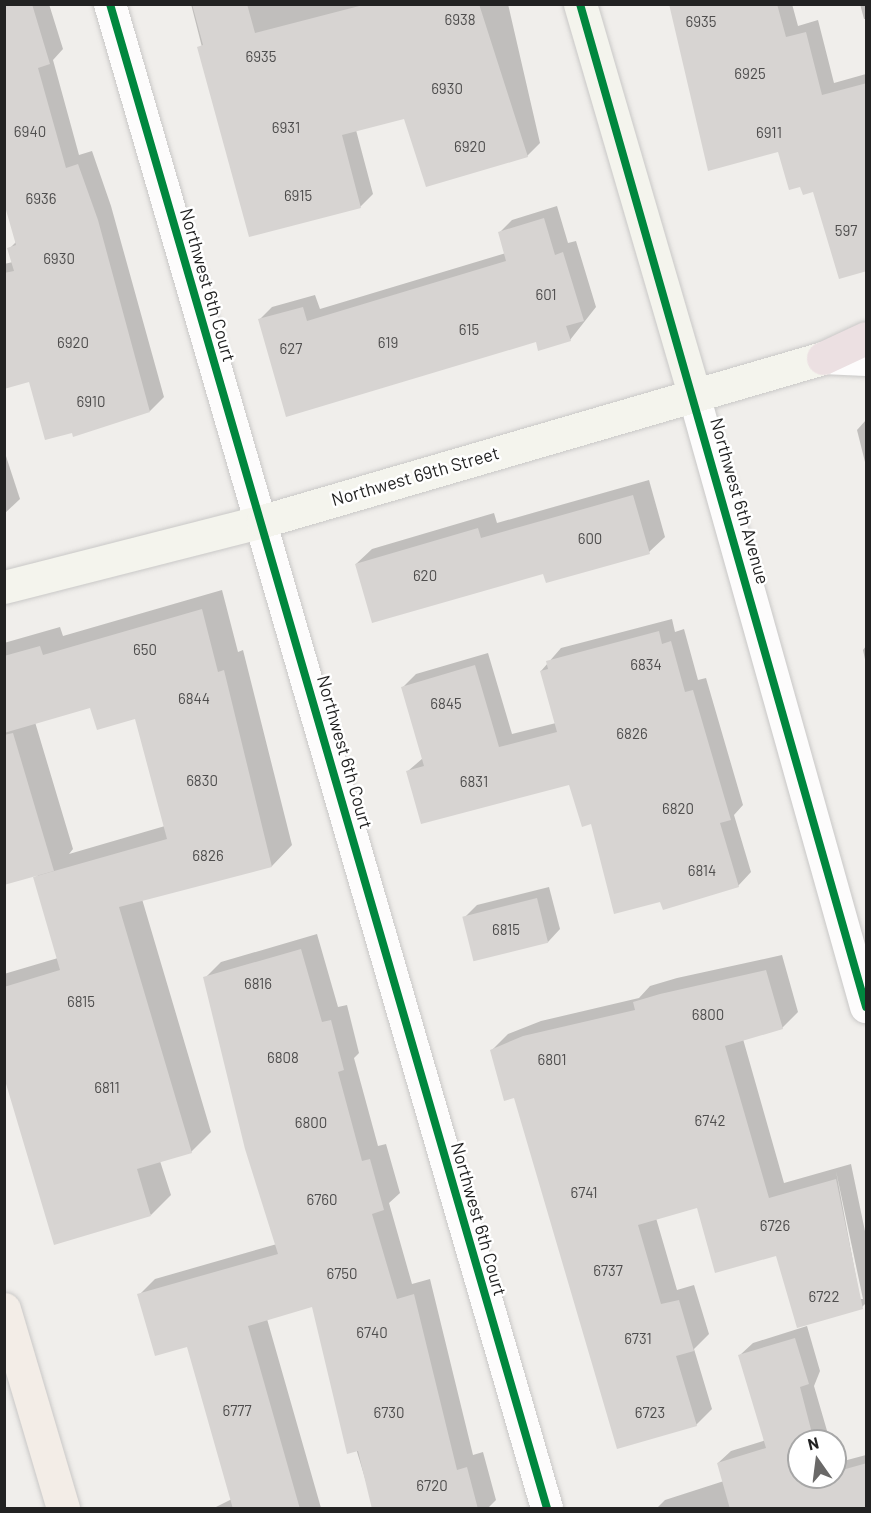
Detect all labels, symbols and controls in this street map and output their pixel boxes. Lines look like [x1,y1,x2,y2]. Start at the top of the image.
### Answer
house number: 6938 [444,11,476,29]
house number: 6935 [686,13,716,31]
house number: 6935 [246,48,276,66]
house number: 6925 [734,65,766,83]
house number: 6930 [431,80,463,98]
house number: 6931 [272,119,300,137]
house number: 6940 [14,123,46,141]
house number: 6911 [756,124,782,142]
house number: 6920 [454,138,486,156]
house number: 6915 [284,187,312,205]
house number: 6936 [26,190,56,208]
street label: Northwest 6th Court [176,206,240,364]
house number: 597 [835,222,857,240]
house number: 6930 [43,250,75,268]
house number: 601 [535,286,557,304]
house number: 615 [459,321,479,339]
house number: 6920 [57,334,89,352]
house number: 619 [378,334,398,352]
house number: 627 [280,340,302,358]
house number: 6910 [77,393,105,411]
street label: Northwest 6th Avenue [706,415,774,587]
street label: Northwest 69th Street [329,442,501,510]
house number: 600 [578,530,602,548]
house number: 620 [413,567,437,585]
house number: 650 [133,641,157,659]
house number: 6834 [630,656,662,674]
street label: Northwest 6th Court [313,673,377,831]
house number: 6844 [178,690,210,708]
house number: 6845 [430,695,462,713]
house number: 6826 [616,725,648,743]
house number: 6830 [186,772,218,790]
house number: 6831 [460,773,488,791]
house number: 6820 [662,800,694,818]
house number: 6826 [192,847,224,865]
house number: 6814 [688,862,716,880]
house number: 6815 [492,921,520,939]
house number: 6816 [244,975,272,993]
house number: 6815 [67,993,95,1011]
house number: 6800 [692,1006,724,1024]
house number: 6808 [267,1049,299,1067]
house number: 6801 [538,1051,566,1069]
house number: 6811 [94,1079,120,1097]
house number: 6742 [694,1112,726,1130]
house number: 6800 [295,1114,327,1132]
street label: Northwest 6th Court [447,1140,511,1298]
house number: 6741 [571,1184,597,1202]
house number: 6760 [306,1191,338,1209]
house number: 6726 [760,1217,790,1235]
house number: 6737 [593,1262,623,1280]
house number: 6750 [326,1265,358,1283]
house number: 6722 [809,1288,839,1306]
house number: 6740 [356,1324,388,1342]
house number: 6731 [624,1330,652,1348]
house number: 6777 [222,1402,252,1420]
house number: 6730 [373,1404,405,1422]
house number: 6723 [635,1404,665,1422]
north arrow [787,1429,847,1489]
text: N [806,1432,820,1453]
house number: 6720 [416,1477,448,1495]

